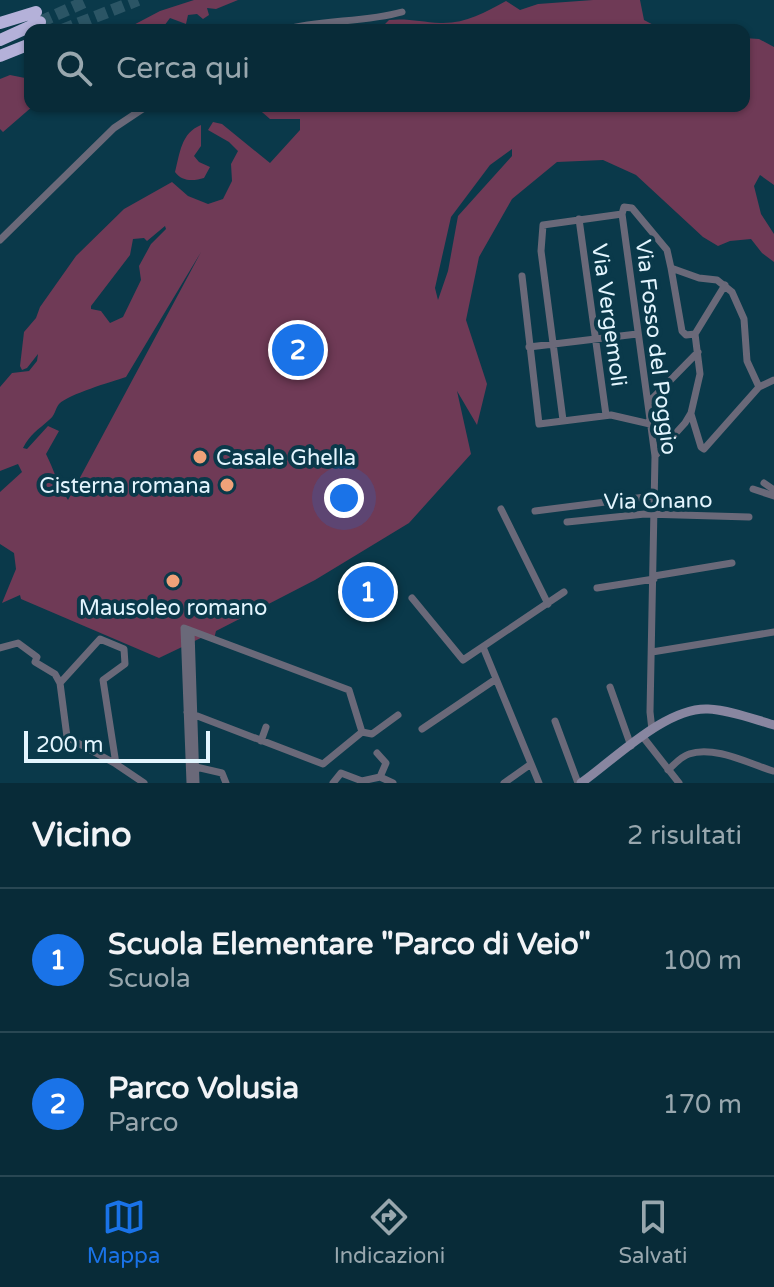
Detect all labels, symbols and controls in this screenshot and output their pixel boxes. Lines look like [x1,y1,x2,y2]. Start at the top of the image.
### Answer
search box [24,24,750,112]
icon: search [52,46,96,90]
text: Cerca qui [116,50,250,87]
street label: Via Fosso del Poggio [630,238,682,456]
street label: Via Vergemoli [586,242,632,388]
pin: 2 [272,320,324,380]
place label: Casale Ghella [216,445,356,471]
marker: Casale Ghella [191,448,209,466]
place label: Cisterna romana [39,473,211,499]
marker: Cisterna romana [218,476,236,494]
your location [324,478,364,518]
street label: Via Onano [603,487,713,515]
pin: 1 [342,562,394,622]
marker: Mausoleo romano [164,572,182,590]
place label: Mausoleo romano [79,595,267,621]
scale bar [24,727,210,763]
text: 200 m [36,732,103,758]
text: Vicino [32,815,132,856]
text: 2 risultati [627,820,742,851]
text: Scuola Elementare "Parco di Veio" [108,926,591,963]
text: 1 [50,945,66,976]
text: 100 m [662,945,742,976]
text: Scuola [108,963,191,994]
text: Parco Volusia [108,1070,299,1107]
text: 2 [50,1089,66,1120]
text: 170 m [662,1089,742,1120]
text: Parco [108,1107,179,1138]
tab: Mappa [87,1195,160,1269]
tab: Indicazioni [334,1195,445,1269]
tab: Salvati [618,1195,687,1269]

